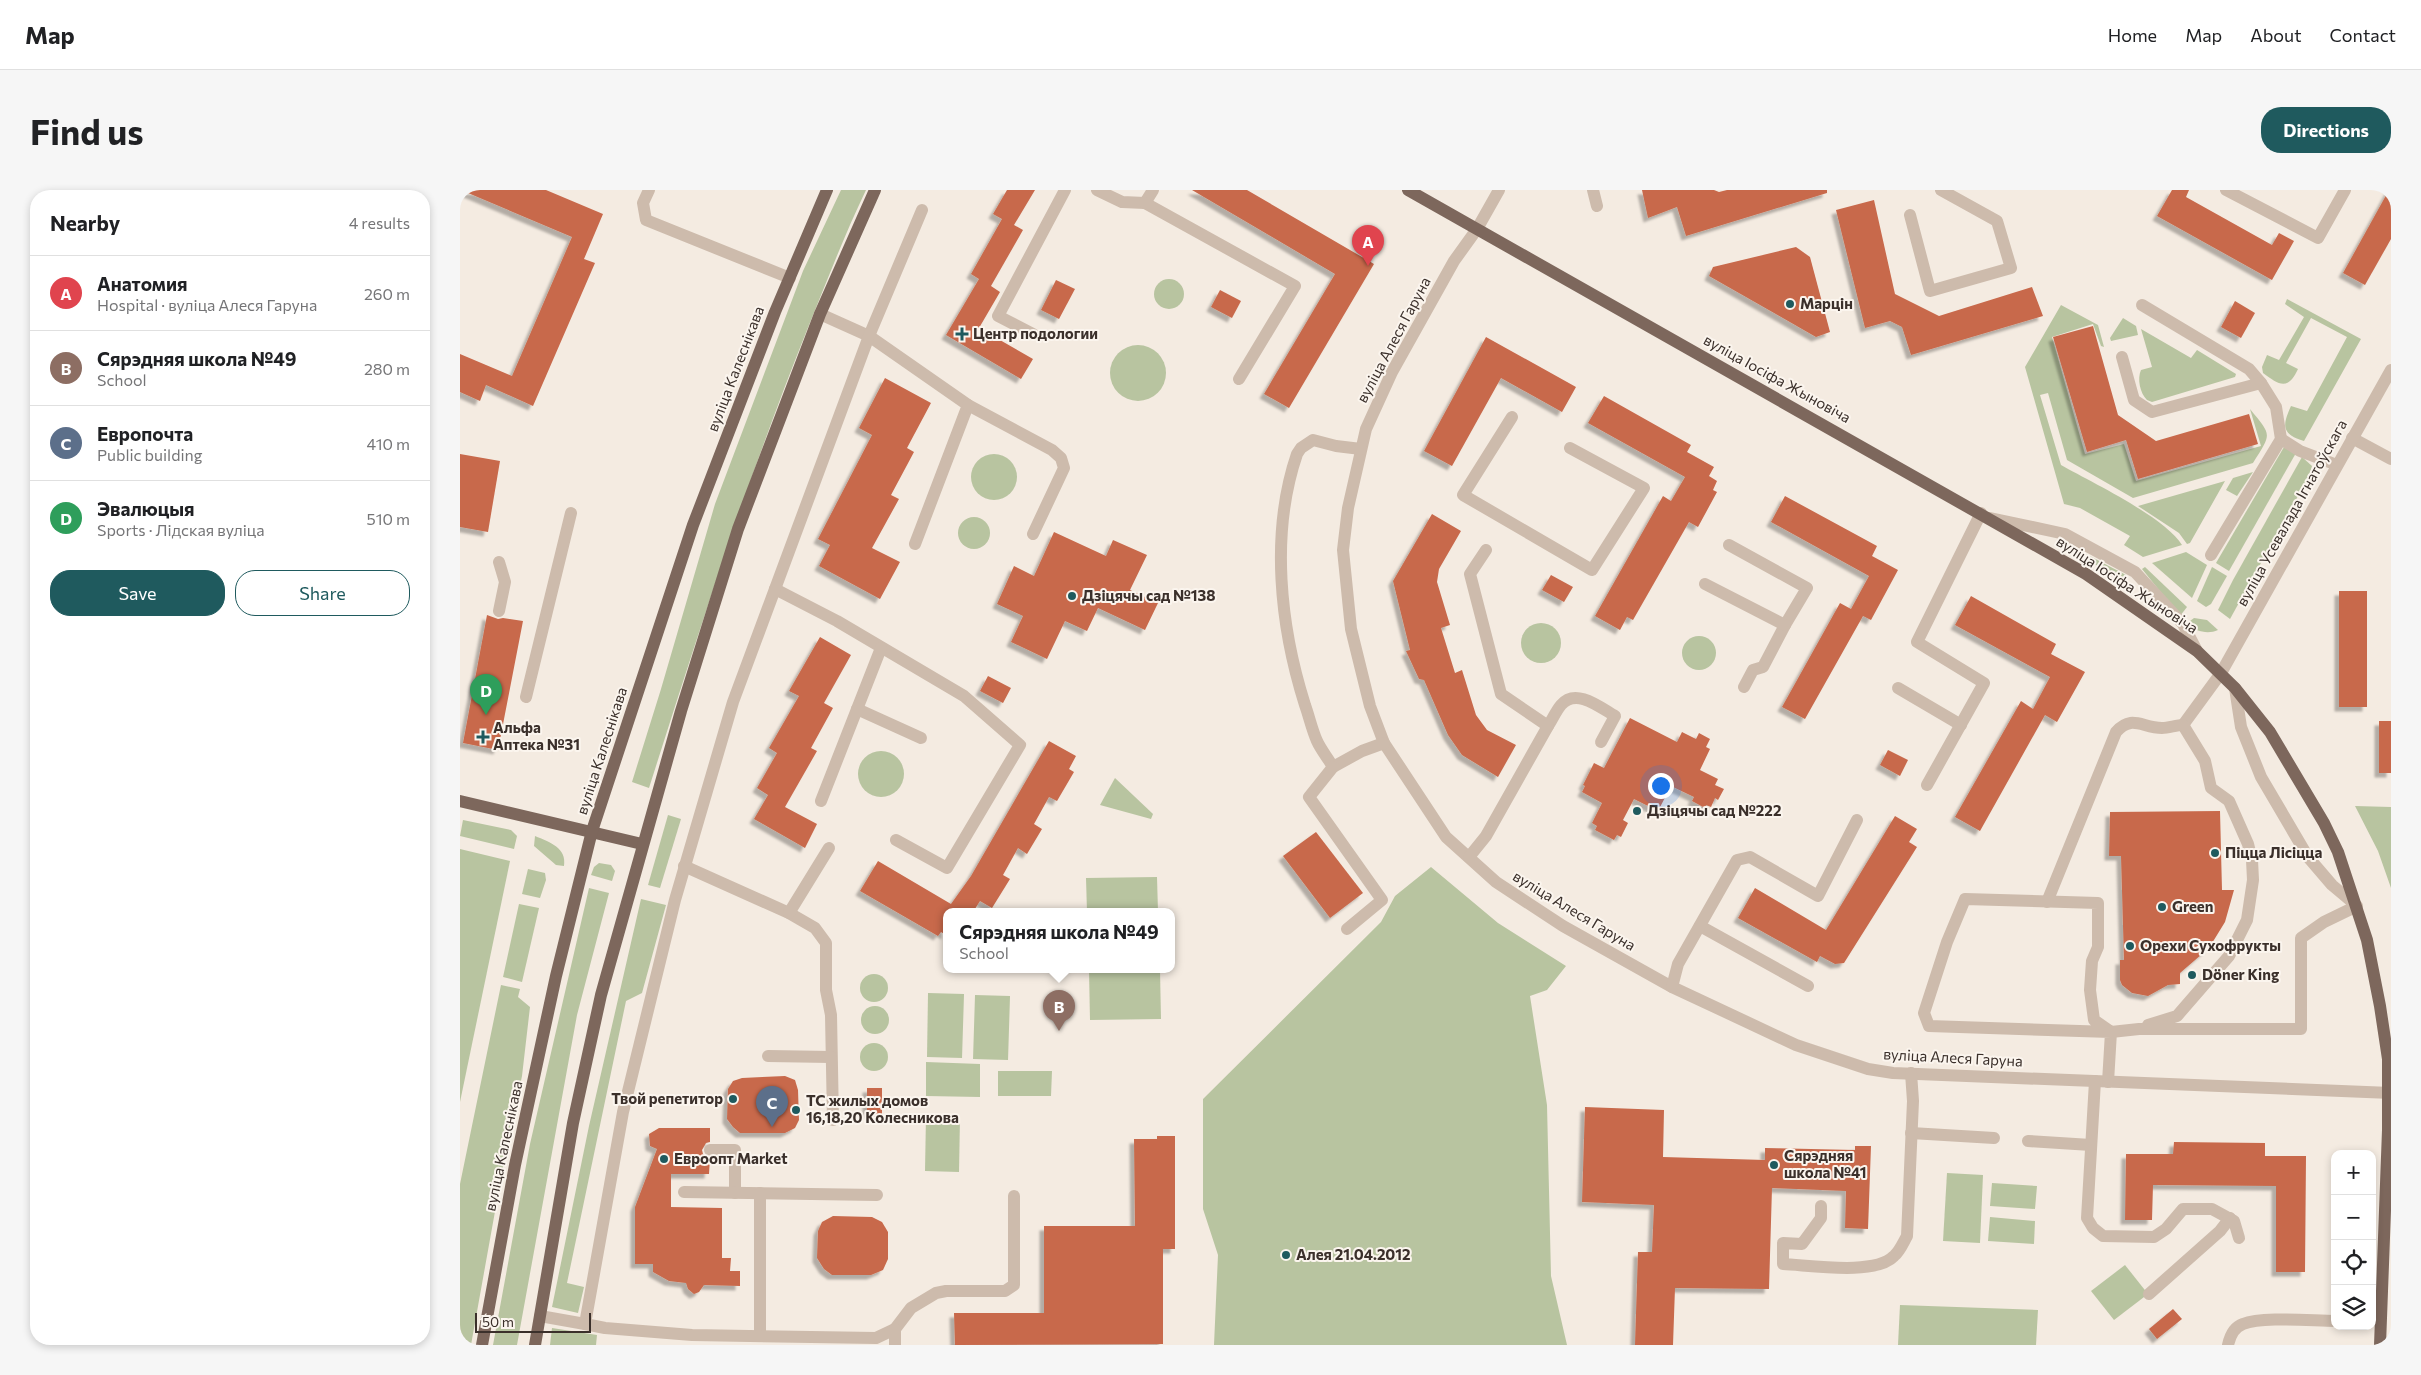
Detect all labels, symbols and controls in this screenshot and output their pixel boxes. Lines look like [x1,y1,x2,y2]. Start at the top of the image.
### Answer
text: Map [25,20,75,49]
text: Home [2108,24,2157,46]
text: Map [2185,24,2222,46]
text: About [2250,24,2302,46]
text: Contact [2330,24,2396,46]
button: Directions [2261,107,2391,153]
text: Find us [30,109,144,152]
text: Nearby [50,210,120,235]
text: 4 results [349,213,410,232]
pin: A [1352,225,1384,266]
text: Анатомия [97,272,188,295]
street label: вуліца Алеся Гаруна [1352,274,1434,405]
text: A [60,284,72,303]
text: 260 m [364,284,410,303]
place label: Марцін [1800,294,1853,312]
text: Hospital · вуліца Алеся Гаруна [97,295,317,314]
marker: Марцін [1784,298,1796,310]
street label: вуліца Калеснікава [703,303,767,434]
place label: Центр подологии [973,324,1098,342]
marker: Центр подологии [955,327,969,341]
street label: вуліца Іосіфа Жыновіча [1701,330,1854,426]
text: Сярэдняя школа №49 [97,347,297,370]
text: B [61,359,71,378]
text: 280 m [364,359,410,378]
text: School [97,370,147,389]
street label: вуліца Усевалада Ігнатоўскага [2232,416,2350,609]
text: Европочта [97,422,193,445]
text: C [61,434,71,453]
text: 410 m [367,434,410,453]
text: Public building [97,445,202,464]
text: Эвалюцыя [97,497,195,520]
text: D [60,509,72,528]
text: 510 m [367,509,410,528]
text: Sports · Лідская вуліца [97,520,264,539]
street label: вуліца Іосіфа Жыновіча [2053,532,2202,637]
button: Save [50,570,225,616]
button: Share [235,570,410,616]
place label: Дзіцячы сад №138 [1082,586,1216,604]
marker: Дзіцячы сад №138 [1066,590,1078,602]
pin: D [470,674,502,715]
street label: вуліца Калеснікава [572,685,630,817]
place label: Альфа Аптека №31 [493,718,580,753]
marker: Альфа Аптека №31 [477,731,489,743]
your location [1648,773,1674,799]
place label: Дзіцячы сад №222 [1647,801,1781,819]
marker: Дзіцячы сад №222 [1631,805,1643,817]
place label: Піцца Лісіцца [2225,843,2322,861]
marker: Піцца Лісіцца [2209,847,2221,859]
street label: вуліца Алеся Гаруна [1510,866,1639,954]
place label: Green [2172,897,2213,915]
marker: Green [2156,901,2168,913]
popup [943,908,1175,973]
text: Сярэдняя школа №49 [959,920,1159,943]
place label: Орехи Сухофрукты [2140,936,2281,954]
marker: Орехи Сухофрукты [2124,940,2136,952]
text: School [959,943,1009,962]
place label: Döner King [2202,965,2279,983]
marker: Döner King [2186,969,2198,981]
pin: B [1043,990,1075,1031]
street label: вуліца Алеся Гаруна [1883,1044,2023,1070]
street label: вуліца Калеснікава [480,1079,526,1213]
pin: C [756,1086,788,1127]
place label: Твой репетитор [611,1089,723,1107]
place label: ТС жилых домов 16,18,20 Колесникова [806,1091,959,1126]
marker: Твой репетитор [727,1093,739,1105]
marker: ТС жилых домов 16,18,20 Колесникова [790,1104,802,1116]
place label: Сярэдняя школа №41 [1784,1146,1867,1181]
place label: Евроопт Market [674,1149,787,1167]
map controls [2331,1150,2376,1330]
button: + [2331,1150,2376,1195]
marker: Евроопт Market [658,1153,670,1165]
marker: Сярэдняя школа №41 [1768,1159,1780,1171]
button: − [2331,1195,2376,1240]
button: locate [2331,1240,2376,1285]
place label: Алея 21.04.2012 [1296,1245,1411,1263]
marker: Алея 21.04.2012 [1280,1249,1292,1261]
button: layers [2331,1285,2376,1330]
scale bar [475,1310,591,1333]
text: 50 m [482,1313,514,1330]

